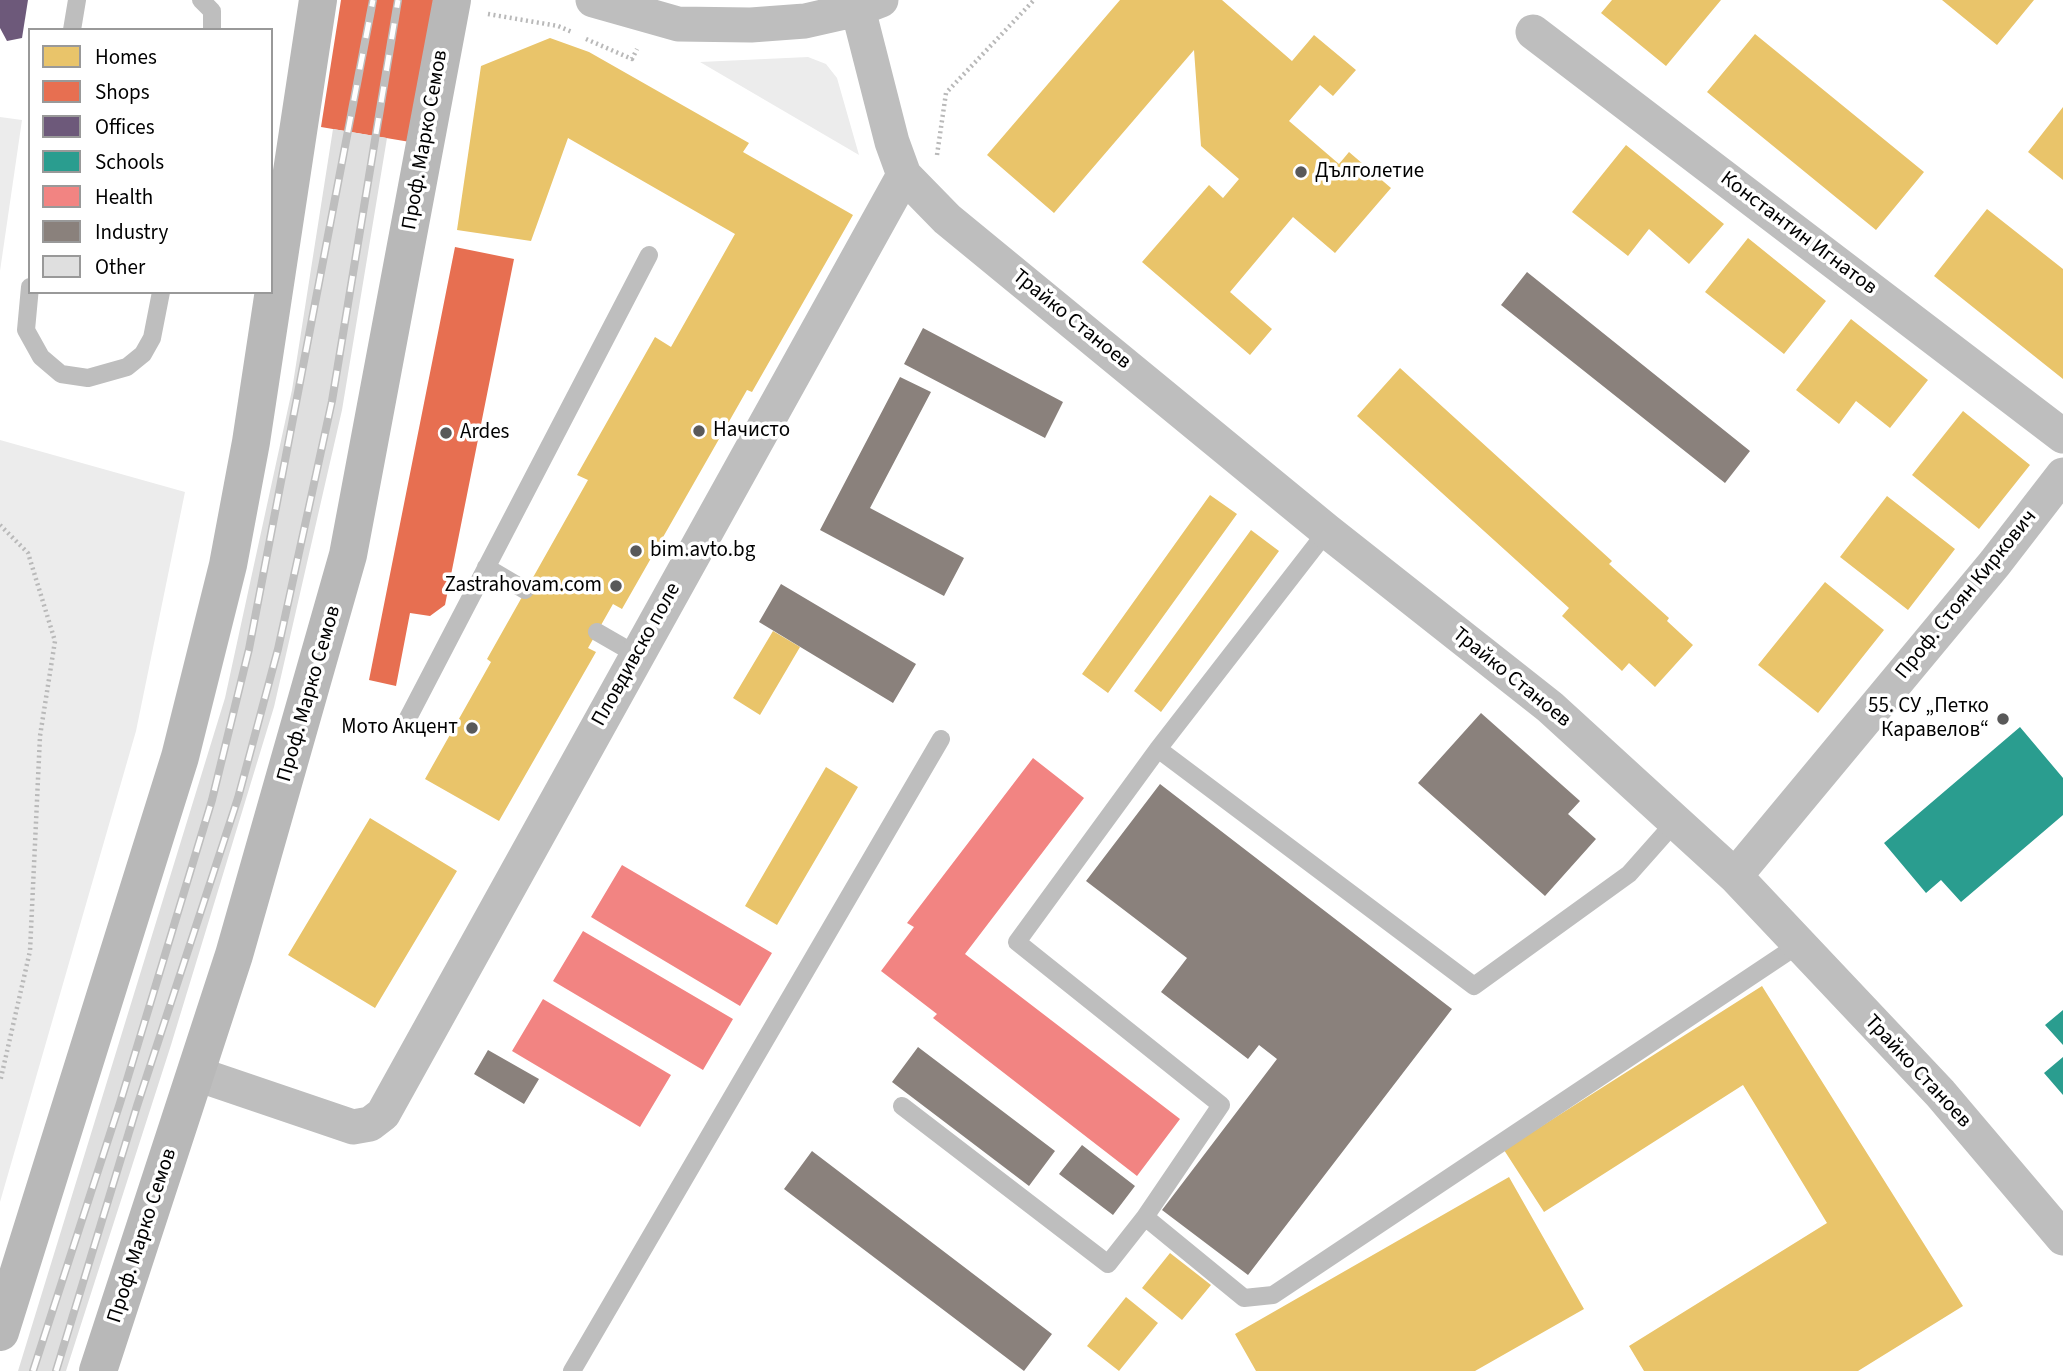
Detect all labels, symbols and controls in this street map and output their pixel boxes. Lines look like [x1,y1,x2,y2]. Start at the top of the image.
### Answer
legend [28,28,273,294]
text: Homes [95,42,157,72]
street label: Проф. Марко Семов [398,48,454,232]
text: Shops [95,77,149,107]
text: Offices [95,112,155,142]
text: Schools [95,147,164,177]
place label: Дълголетие [1315,159,1424,185]
marker: Дълголетие [1293,164,1309,180]
street label: Константин Игнатов [1715,167,1881,301]
text: Health [95,182,153,212]
text: Industry [95,217,168,247]
text: Other [95,252,145,282]
street label: Трайко Станоев [1007,265,1135,375]
place label: Начисто [713,418,790,444]
place label: Ardes [460,420,509,446]
marker: Начисто [691,423,707,439]
marker: Ardes [438,425,454,441]
street label: Проф. Стоян Киркович [1891,505,2043,685]
place label: bim.avto.bg [650,538,755,564]
marker: bim.avto.bg [628,543,644,559]
place label: Zastrahovam.com [445,573,602,599]
marker: Zastrahovam.com [608,578,624,594]
street label: Пловдивско поле [587,579,687,731]
street label: Проф. Марко Семов [273,603,347,785]
street label: Трайко Станоев [1447,623,1575,733]
place label: 55. СУ „Петко Каравелов“ [1868,694,1989,744]
marker: 55. СУ „Петко Каравелов“ [1995,711,2011,727]
place label: Мото Акцент [341,715,458,741]
marker: Мото Акцент [464,720,480,736]
street label: Трайко Станоев [1858,1010,1976,1134]
street label: Проф. Марко Семов [103,1146,183,1326]

